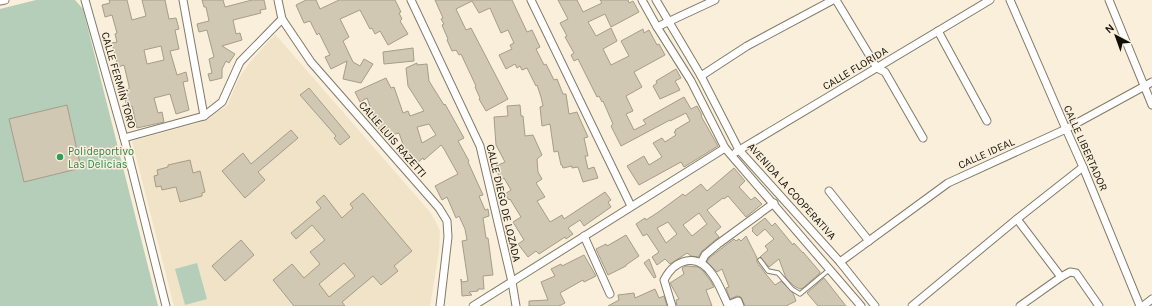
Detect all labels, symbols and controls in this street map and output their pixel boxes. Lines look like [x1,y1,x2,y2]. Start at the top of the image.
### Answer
north arrow [1096,16,1136,56]
text: N [1103,21,1117,36]
street label: CALLE FERMÍN TORO [99,30,140,130]
street label: CALLE FLORIDA [820,44,891,93]
street label: CALLE LUIS RAZETTI [356,99,429,180]
street label: CALLE LIBERTADOR [1061,103,1110,193]
street label: CALLE IDEAL [956,135,1017,172]
street label: AVENIDA LA COOPERATIVA [745,140,839,243]
street label: CALLE DIEGO DE LOZADA [484,143,524,264]
place label: Polideportivo Las Delicias [68,145,134,171]
marker: Polideportivo Las Delicias [55,152,65,162]

